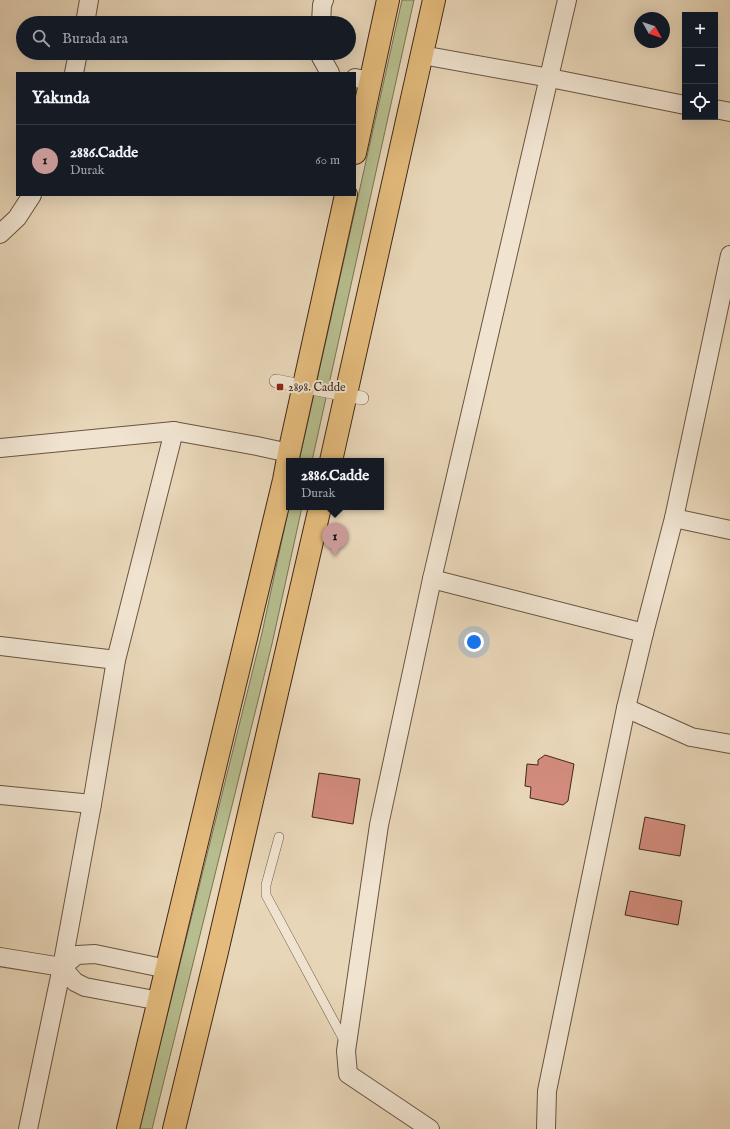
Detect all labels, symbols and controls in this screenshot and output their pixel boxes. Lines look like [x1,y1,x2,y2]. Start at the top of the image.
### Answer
north arrow [634,12,670,48]
map controls [682,12,718,120]
button: + [682,12,718,48]
search box [16,16,356,60]
icon: search [30,27,52,49]
text: Burada ara [62,29,128,48]
button: − [682,48,718,84]
button: locate [682,84,718,120]
text: Yakında [32,88,90,109]
text: 2886.Cadde [70,143,138,162]
text: 1 [43,152,47,169]
text: 60 m [315,152,340,169]
text: Durak [70,162,105,179]
place label: 2898. Cadde [288,380,346,395]
marker: 2898. Cadde [275,382,285,392]
popup [286,458,384,510]
text: 2886.Cadde [301,466,369,485]
text: Durak [301,485,335,502]
pin: 1 [322,523,348,556]
your location [464,632,484,652]

